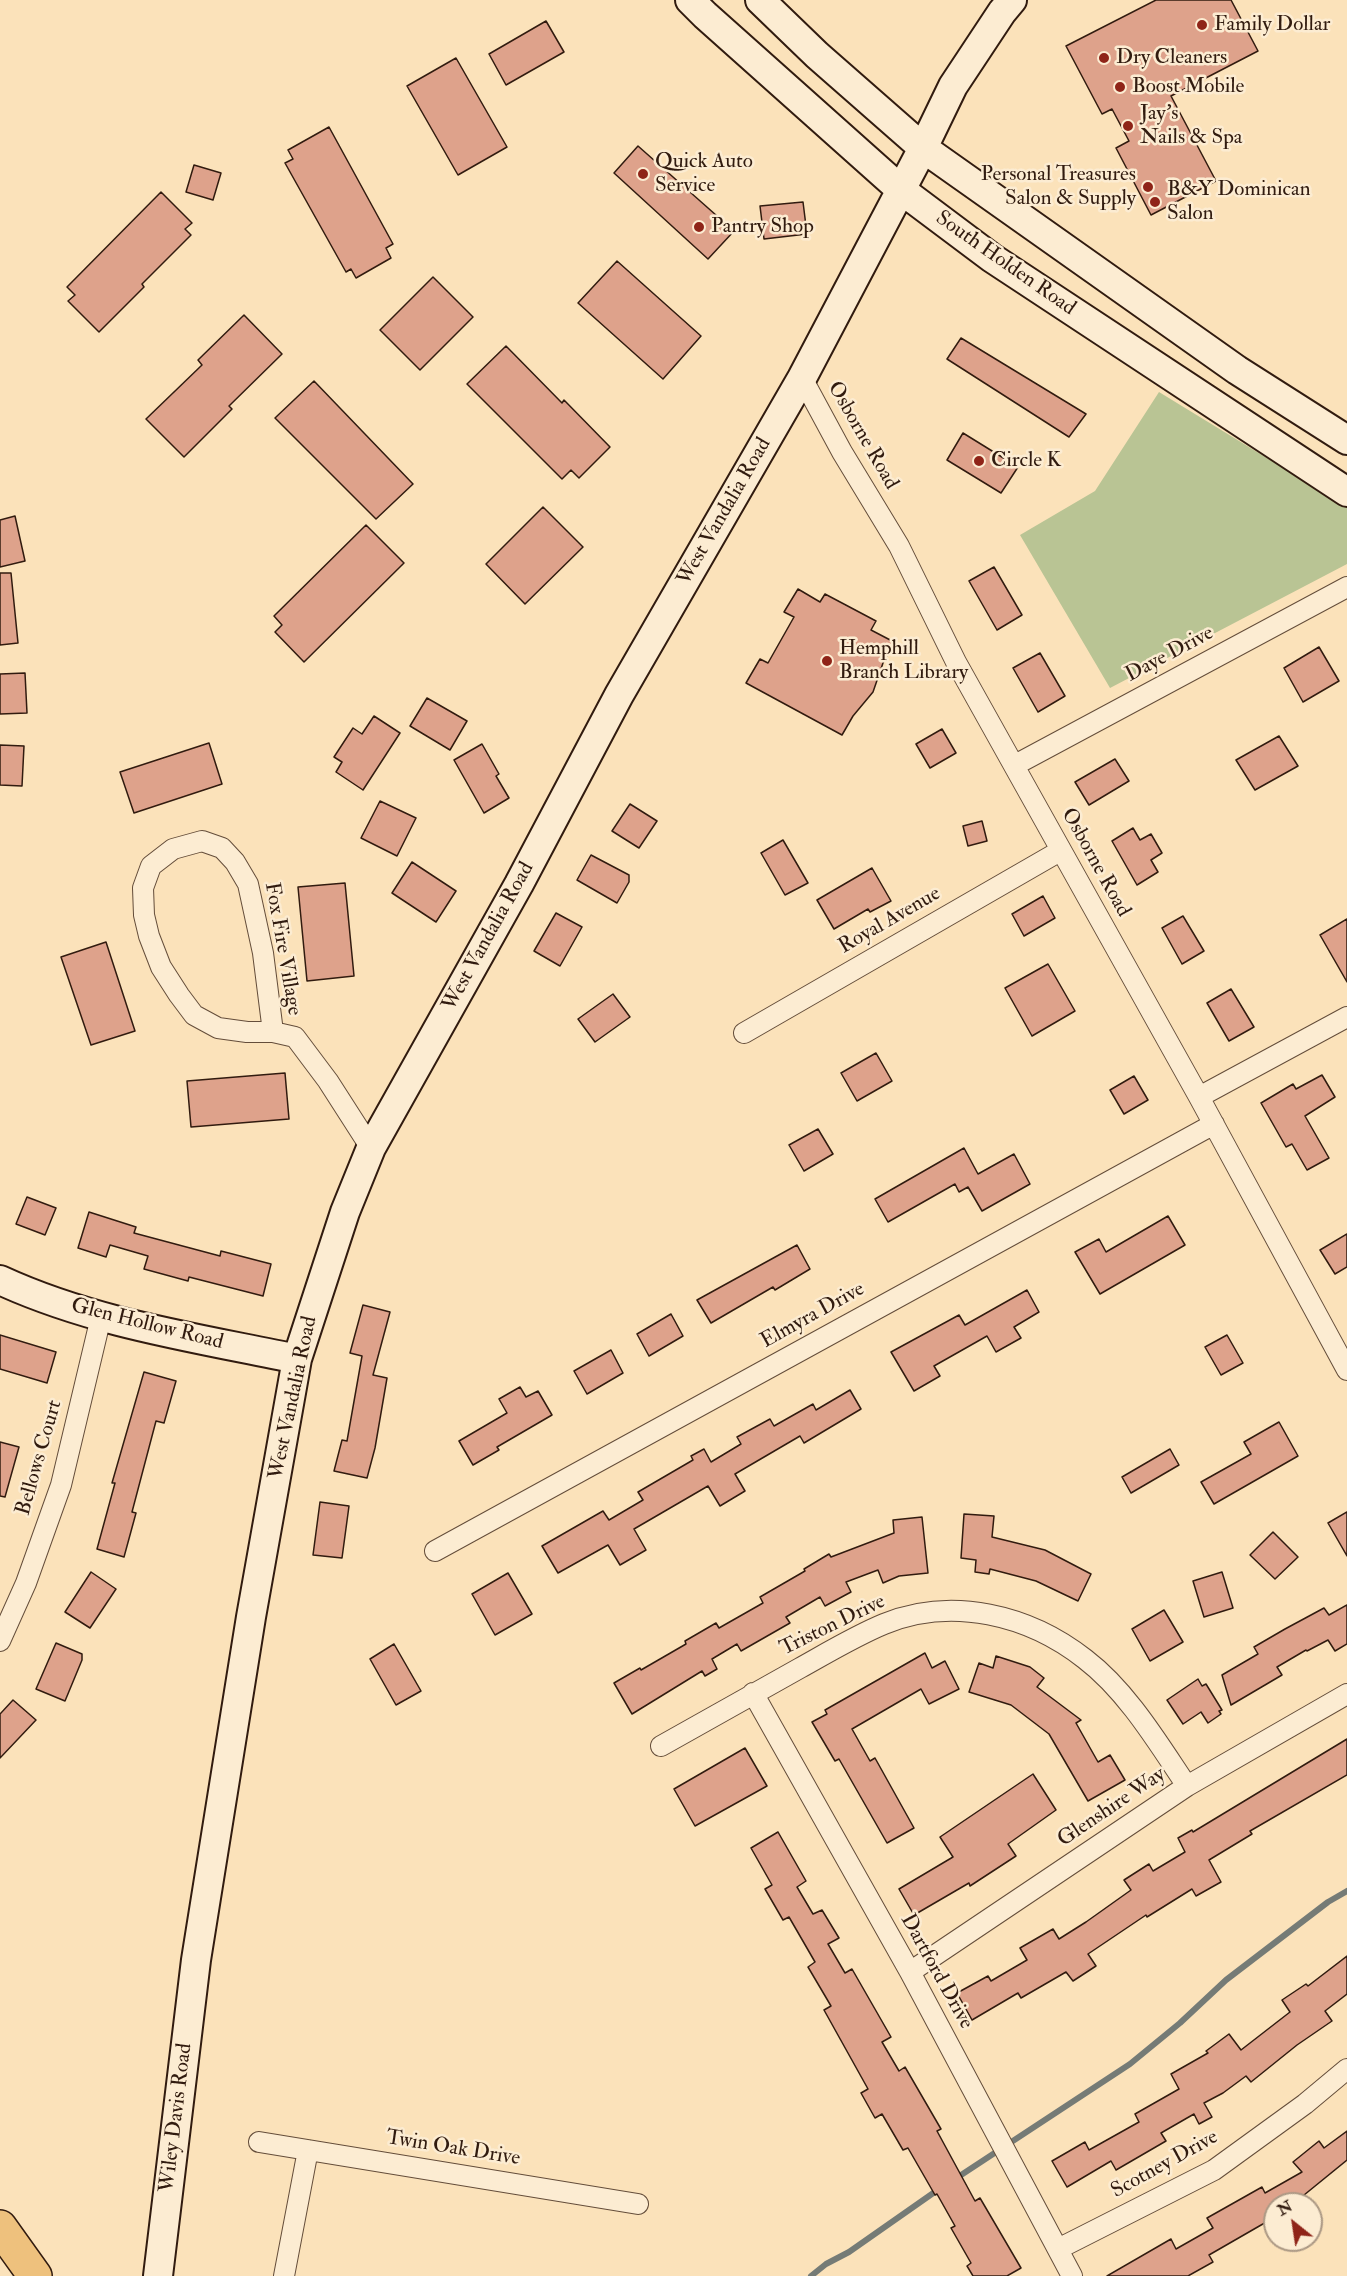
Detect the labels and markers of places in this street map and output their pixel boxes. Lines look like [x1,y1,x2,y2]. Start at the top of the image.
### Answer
place label: Family Dollar [1214,12,1330,38]
marker: Family Dollar [1195,18,1209,32]
place label: Dry Cleaners [1116,45,1227,71]
marker: Dry Cleaners [1097,51,1111,65]
place label: Boost Mobile [1132,74,1244,100]
marker: Boost Mobile [1113,80,1127,94]
place label: Jay's Nails & Spa [1140,101,1242,151]
marker: Jay's Nails & Spa [1121,119,1135,133]
place label: Quick Auto Service [655,149,753,199]
place label: Personal Treasures Salon & Supply [981,162,1136,212]
marker: Quick Auto Service [636,167,650,181]
place label: B&Y Dominican Salon [1167,177,1311,227]
marker: Personal Treasures Salon & Supply [1141,180,1155,194]
marker: B&Y Dominican Salon [1148,195,1162,209]
place label: Pantry Shop [711,214,814,240]
marker: Pantry Shop [692,220,706,234]
place label: Circle K [991,448,1061,474]
marker: Circle K [972,454,986,468]
place label: Hemphill Branch Library [839,636,968,686]
marker: Hemphill Branch Library [820,654,834,668]

